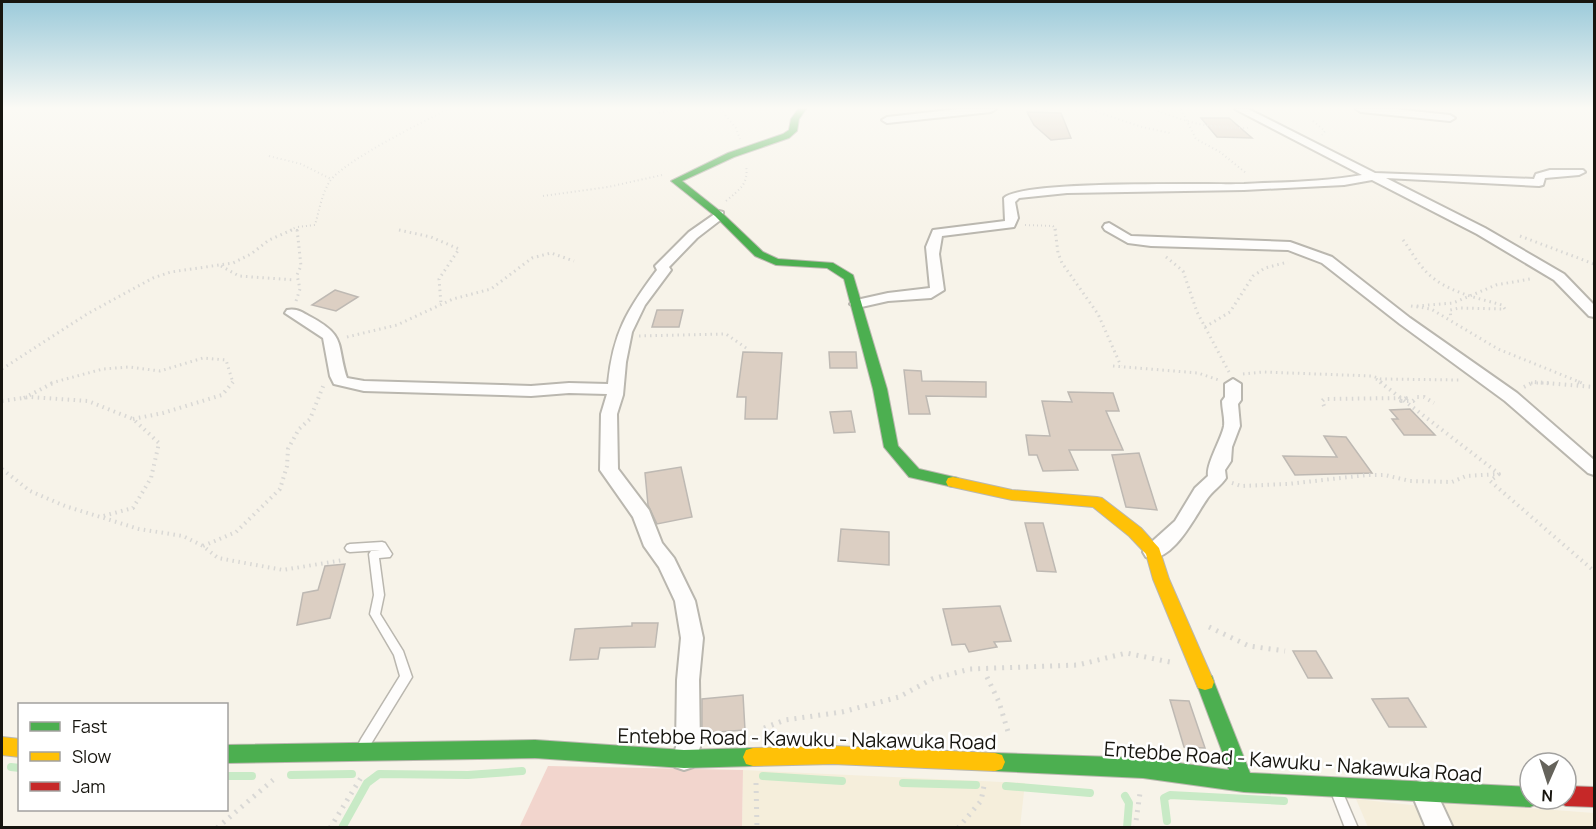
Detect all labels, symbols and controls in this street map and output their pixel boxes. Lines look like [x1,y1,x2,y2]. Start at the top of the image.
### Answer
legend [18,703,228,811]
text: Fast [72,714,107,738]
street label: Entebbe Road - Kawuku - Nakawuka Road [617,722,997,755]
street label: Entebbe Road - Kawuku - Nakawuka Road [1103,735,1483,788]
text: Slow [72,744,112,768]
north arrow [1518,751,1578,811]
text: Jam [72,774,106,798]
text: N [1541,785,1554,807]

